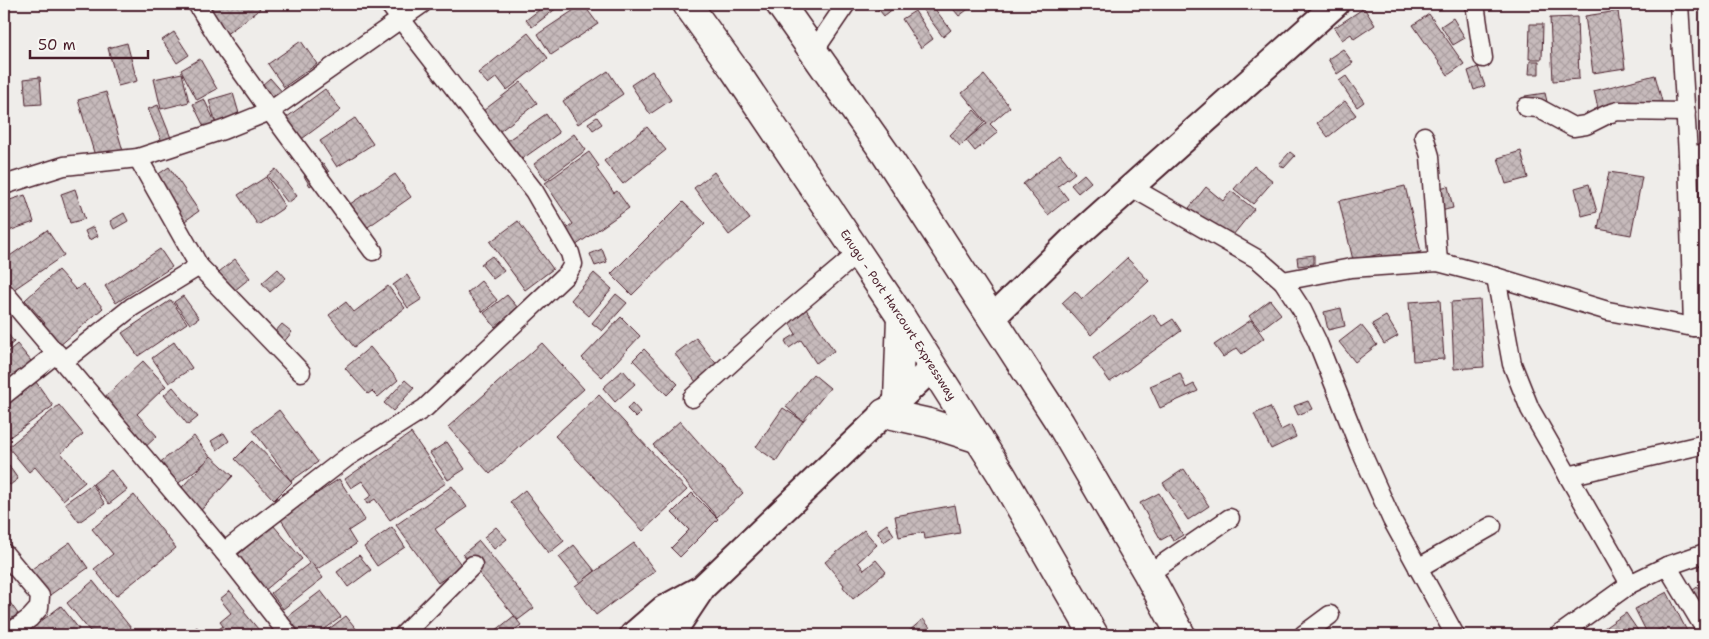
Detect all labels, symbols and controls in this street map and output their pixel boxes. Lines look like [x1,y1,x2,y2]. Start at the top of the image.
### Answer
scale bar [30,28,148,60]
text: 50 m [38,35,76,55]
street label: Enugu - Port Harcourt Expressway [836,226,960,404]

